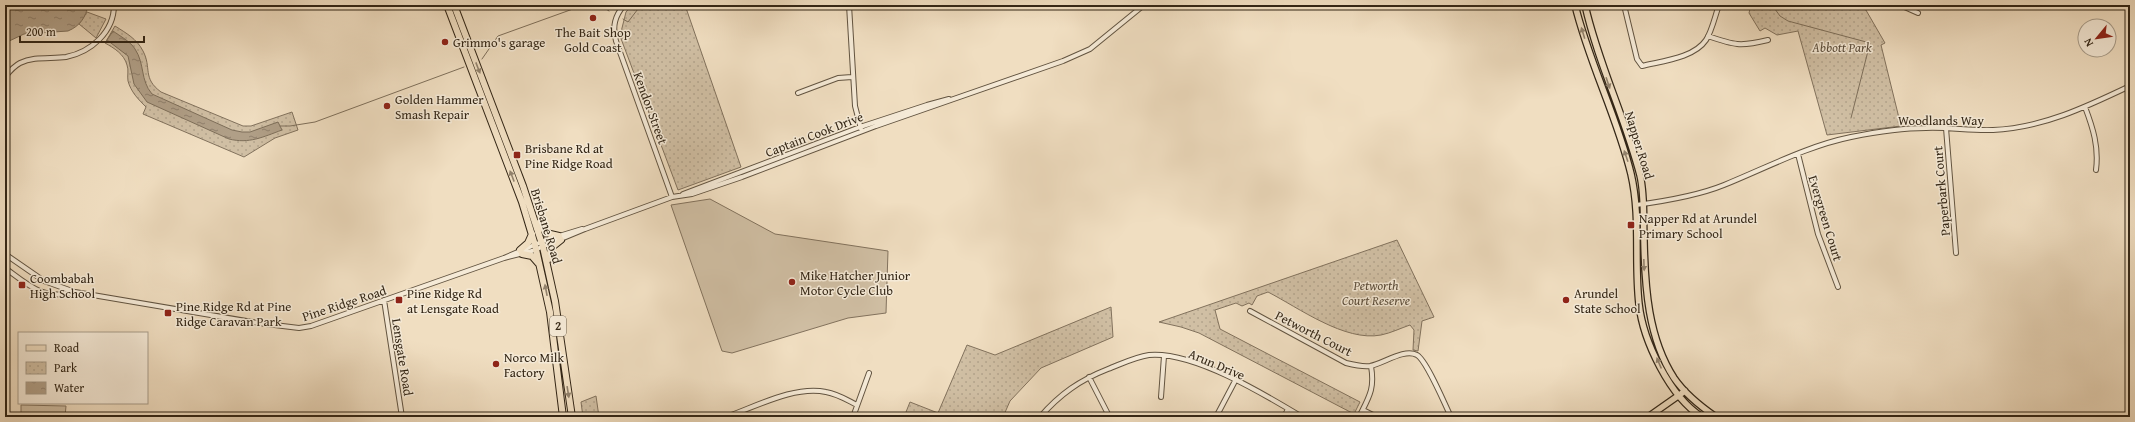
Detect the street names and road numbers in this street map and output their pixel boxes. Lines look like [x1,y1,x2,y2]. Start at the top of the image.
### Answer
street label: Kendor Street [629,69,673,147]
street label: Captain Cook Drive [762,107,866,162]
street label: Napper Road [1620,109,1659,182]
street label: Woodlands Way [1898,111,1985,130]
street label: Paperbark Court [1928,145,1955,237]
street label: Evergreen Court [1803,173,1848,264]
street label: Brisbane Road [526,186,567,266]
street label: Pine Ridge Road [300,281,389,326]
street label: Petworth Court [1272,306,1356,361]
road number: 2 [550,316,566,336]
street label: Lensgate Road [387,317,418,397]
street label: Arun Drive [1186,344,1248,385]

